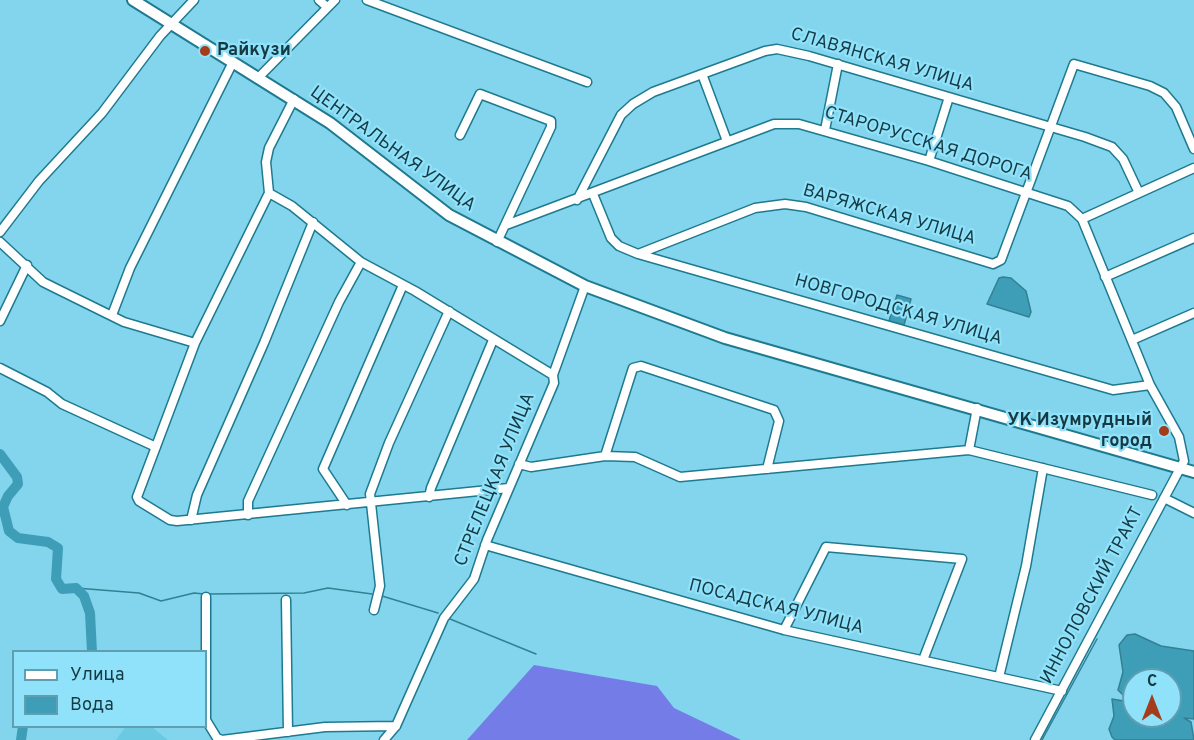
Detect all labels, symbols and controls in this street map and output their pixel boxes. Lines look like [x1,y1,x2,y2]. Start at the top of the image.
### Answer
street label: СЛАВЯНСКАЯ УЛИЦА [788,24,976,98]
place label: Райкузи [217,40,291,62]
marker: Райкузи [198,44,212,58]
street label: ЦЕНТРАЛЬНАЯ УЛИЦА [305,83,479,217]
street label: СТАРОРУССКАЯ ДОРОГА [821,103,1035,187]
street label: ВАРЯЖСКАЯ УЛИЦА [800,181,978,251]
street label: НОВГОРОДСКАЯ УЛИЦА [792,271,1004,351]
street label: СТРЕЛЕЦКАЯ УЛИЦА [451,390,541,570]
place label: УК Изумрудный город [1007,410,1152,452]
marker: УК Изумрудный город [1157,424,1171,438]
street label: ИННОЛОВСКИЙ ТРАКТ [1037,504,1149,688]
street label: ПОСАДСКАЯ УЛИЦА [686,576,866,640]
legend [12,650,207,728]
text: Улица [70,664,124,687]
north arrow [1122,668,1182,728]
text: С [1147,672,1157,692]
text: Вода [70,694,114,717]

